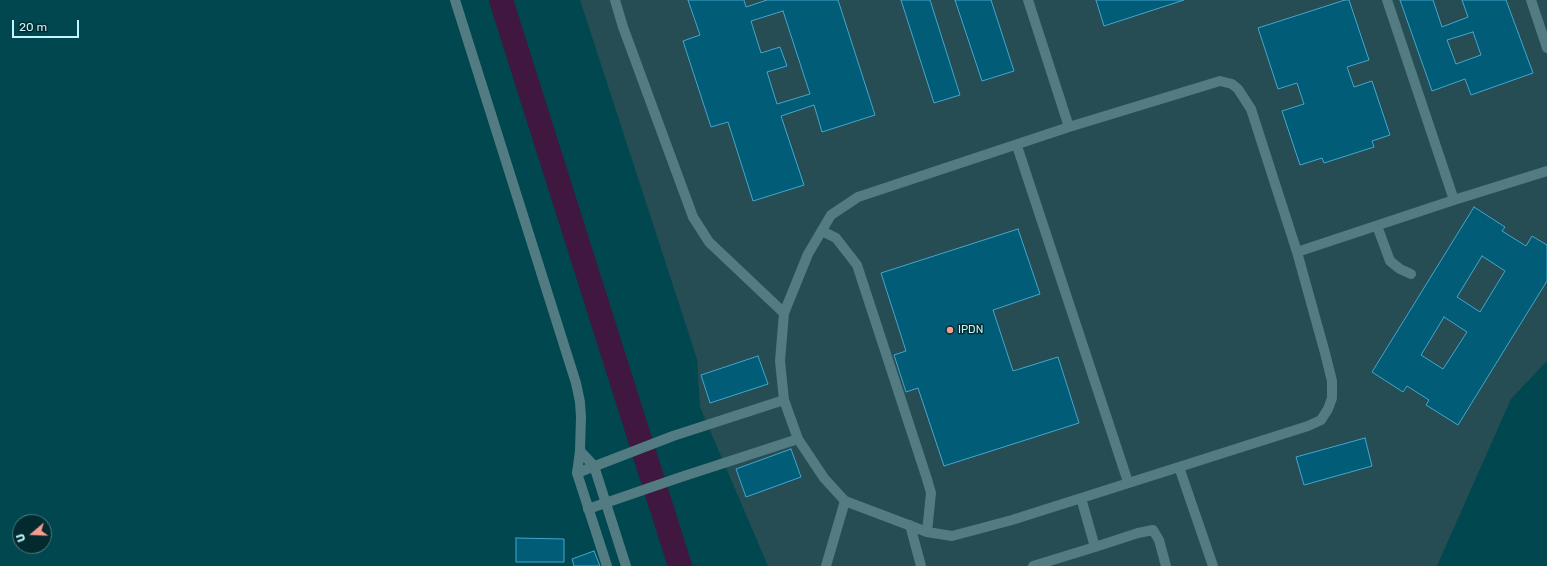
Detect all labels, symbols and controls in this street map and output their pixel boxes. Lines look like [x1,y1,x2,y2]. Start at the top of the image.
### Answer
scale bar [14,12,81,38]
text: 20 m [19,20,47,34]
place label: IPDN [958,323,983,337]
marker: IPDN [945,325,955,335]
north arrow [12,514,52,554]
text: U [14,532,29,544]

